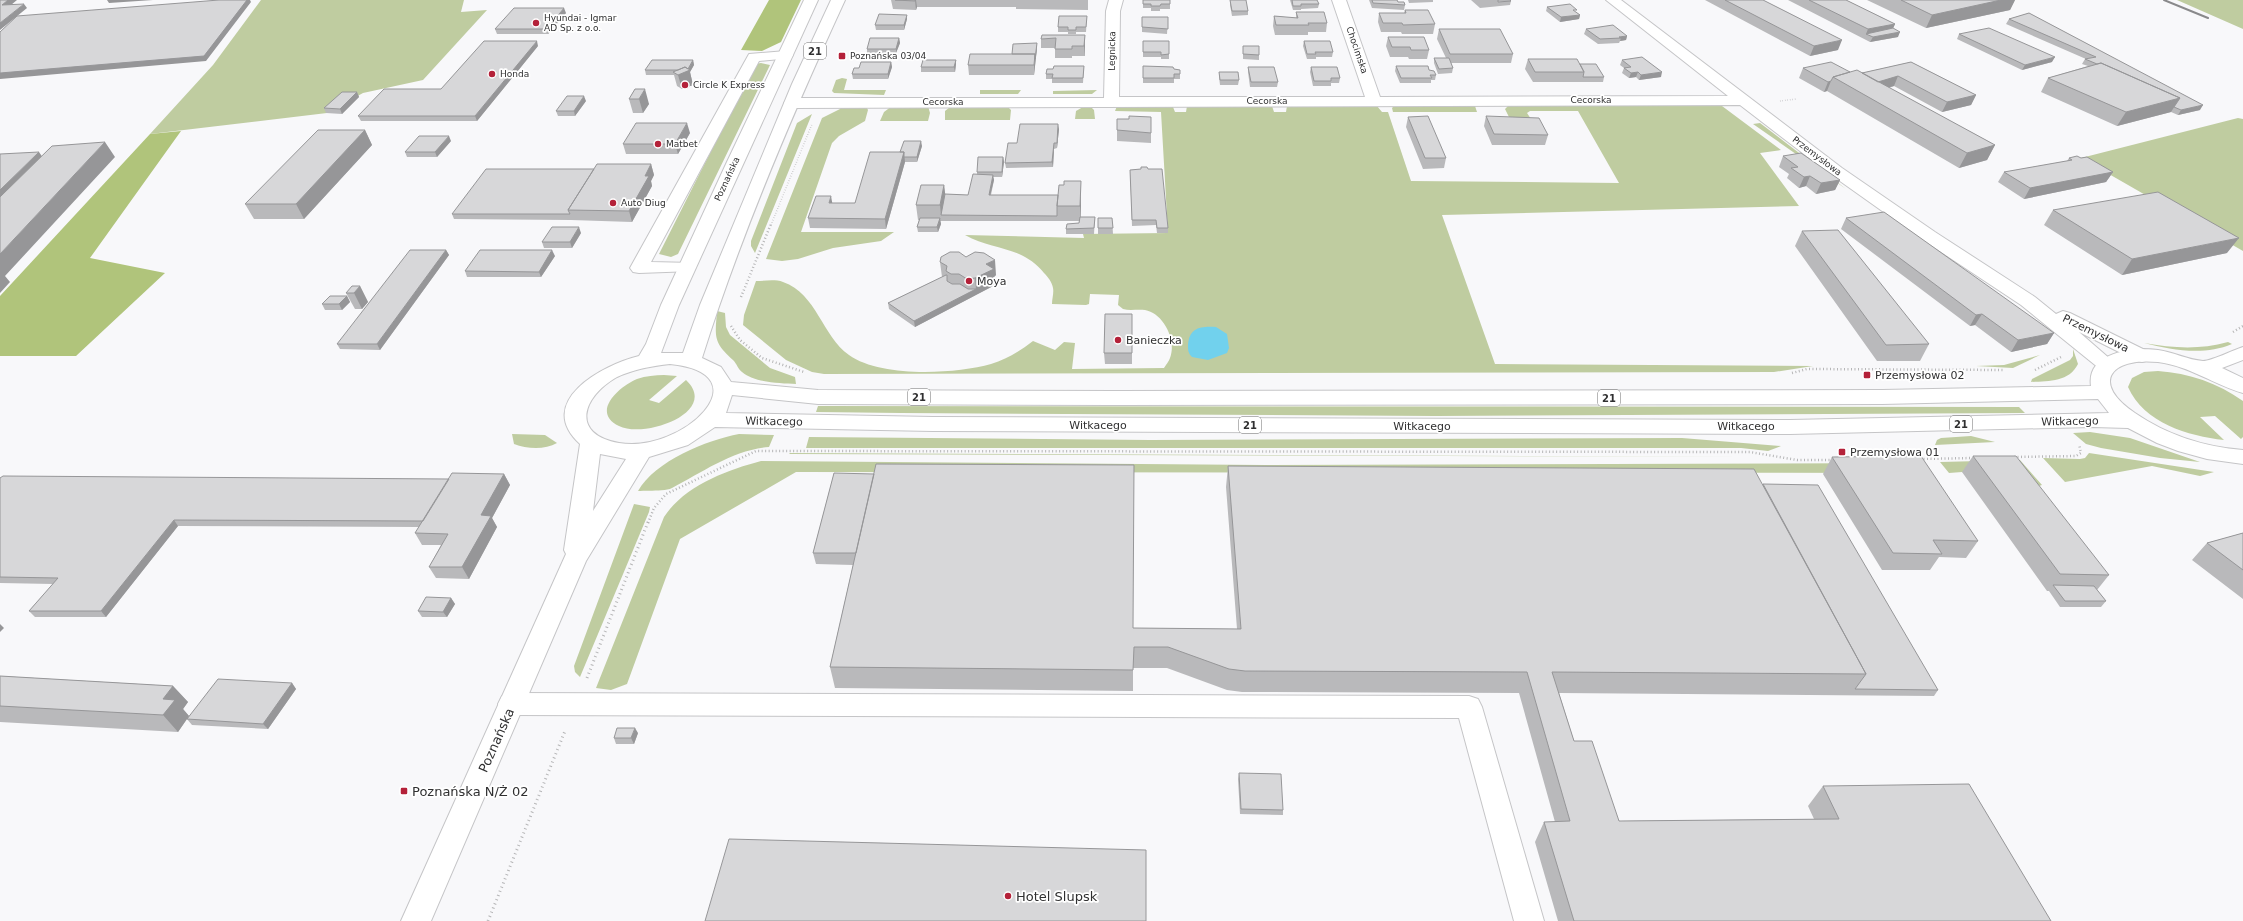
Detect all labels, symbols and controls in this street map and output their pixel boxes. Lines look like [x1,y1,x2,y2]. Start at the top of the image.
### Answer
place label: Hyundai - Igmar AD Sp. z o.o. [544,13,617,33]
marker: Hyundai - Igmar AD Sp. z o.o. [531,18,541,28]
street label: Chocimska [1344,25,1370,75]
street label: Legnicka [1107,31,1117,71]
road number: 21 [804,43,826,59]
marker: Poznańska 03/04 [837,51,847,61]
place label: Poznańska 03/04 [850,51,927,61]
marker: Honda [487,69,497,79]
place label: Honda [500,69,529,79]
marker: Circle K Express [680,80,690,90]
place label: Circle K Express [693,80,765,90]
street label: Cecorska [1570,95,1612,105]
street label: Cecorska [1246,96,1288,106]
street label: Cecorska [922,97,964,107]
street label: Przemysłowa [1790,134,1844,178]
marker: Matbet [653,139,663,149]
place label: Matbet [666,139,698,149]
street label: Poznańska [712,155,742,203]
marker: Auto Diug [608,198,618,208]
place label: Auto Diug [621,198,666,208]
place label: Moya [977,275,1006,288]
marker: Moya [964,276,974,286]
street label: Przemysłowa [2061,312,2131,355]
place label: Banieczka [1126,334,1182,347]
marker: Banieczka [1113,335,1123,345]
place label: Przemysłowa 02 [1875,369,1965,382]
marker: Przemysłowa 02 [1862,370,1872,380]
road number: 21 [908,389,930,405]
road number: 21 [1598,390,1620,406]
street label: Witkacego [745,414,803,429]
street label: Witkacego [2041,414,2099,429]
road number: 21 [1950,416,1972,432]
road number: 21 [1239,417,1261,433]
street label: Witkacego [1069,419,1127,432]
street label: Witkacego [1393,420,1451,433]
street label: Witkacego [1717,420,1775,433]
place label: Przemysłowa 01 [1850,446,1940,459]
marker: Przemysłowa 01 [1837,447,1847,457]
street label: Poznańska [476,706,517,775]
place label: Poznańska N/Ż 02 [412,784,528,799]
marker: Poznańska N/Ż 02 [399,786,409,796]
place label: Hotel Slupsk [1016,889,1098,904]
marker: Hotel Slupsk [1003,891,1013,901]

